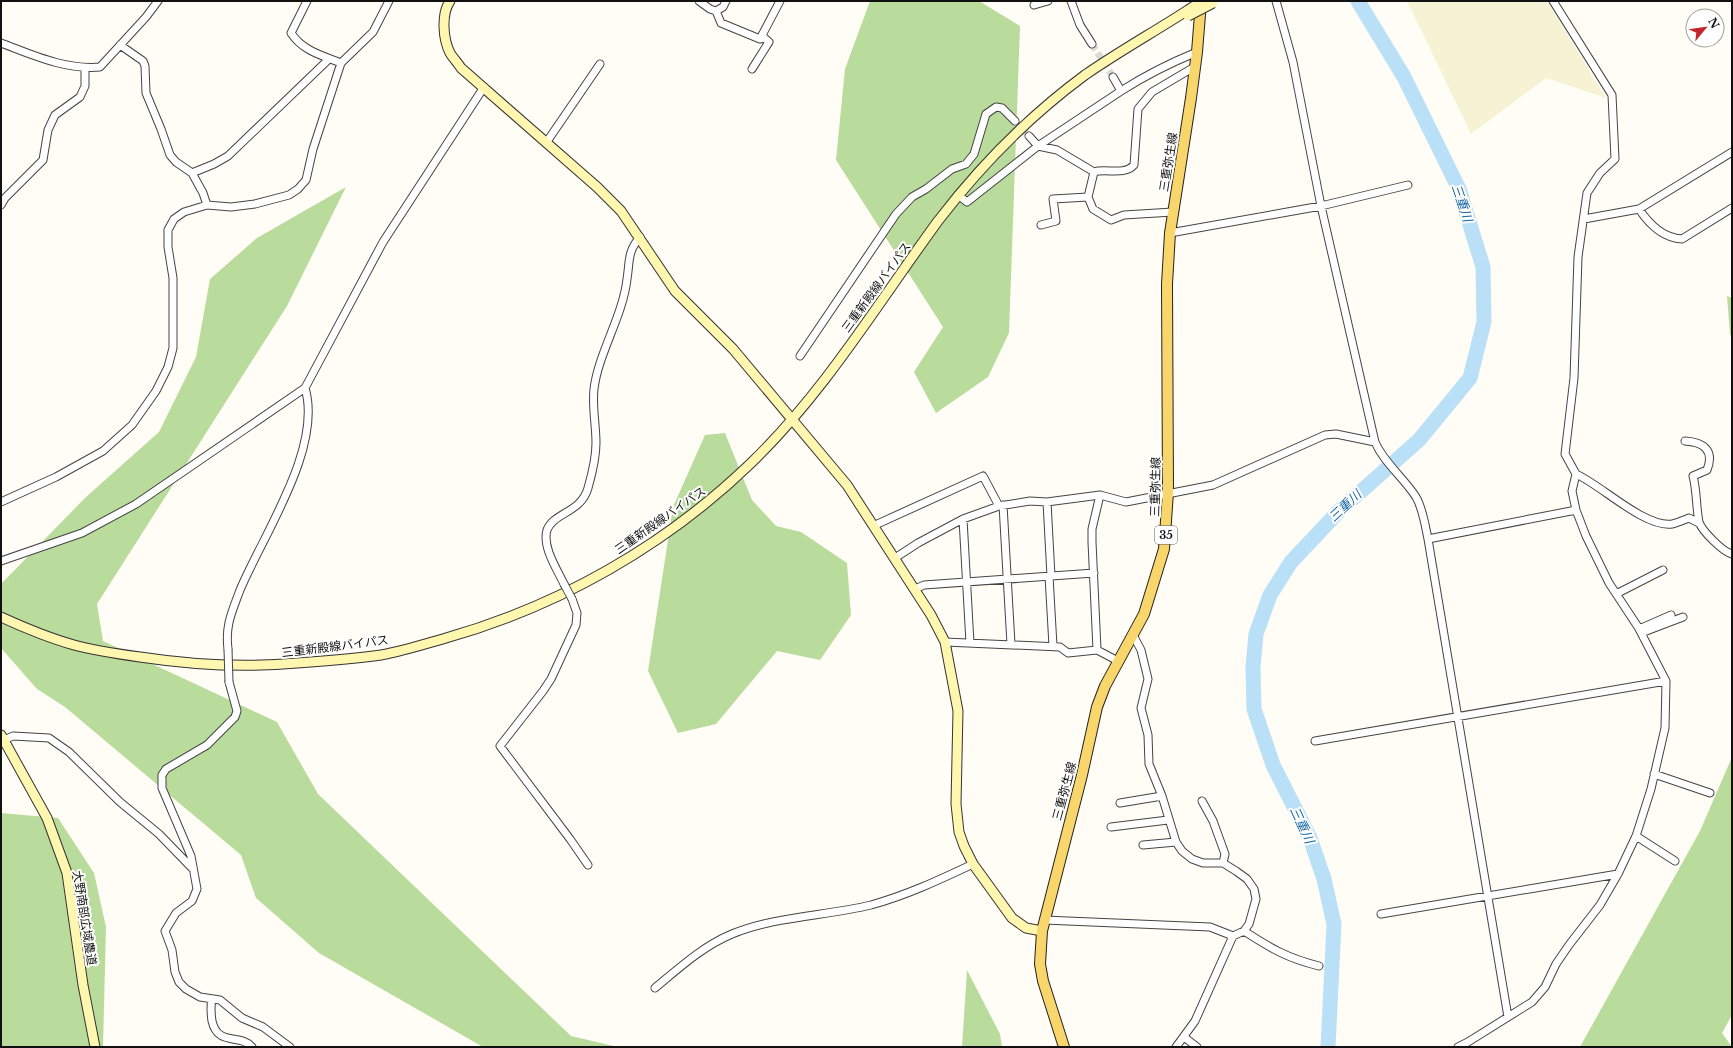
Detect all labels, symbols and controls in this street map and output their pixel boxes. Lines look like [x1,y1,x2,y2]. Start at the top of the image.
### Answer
north arrow [1685,8,1725,48]
text: N [1705,15,1723,32]
street label: 三重弥生線 [1156,131,1180,193]
water label: 三重川 [1448,182,1477,226]
street label: 三重新殿線バイパス [838,239,914,335]
street label: 三重弥生線 [1147,457,1163,517]
street label: 三重新殿線バイパス [612,483,708,557]
water label: 三重川 [1325,485,1367,526]
road number: 35 [1155,526,1177,544]
street label: 三重新殿線バイパス [281,632,389,660]
street label: 三重弥生線 [1049,760,1079,822]
water label: 三重川 [1286,804,1319,848]
street label: 大野南部広域農道 [70,869,100,967]

